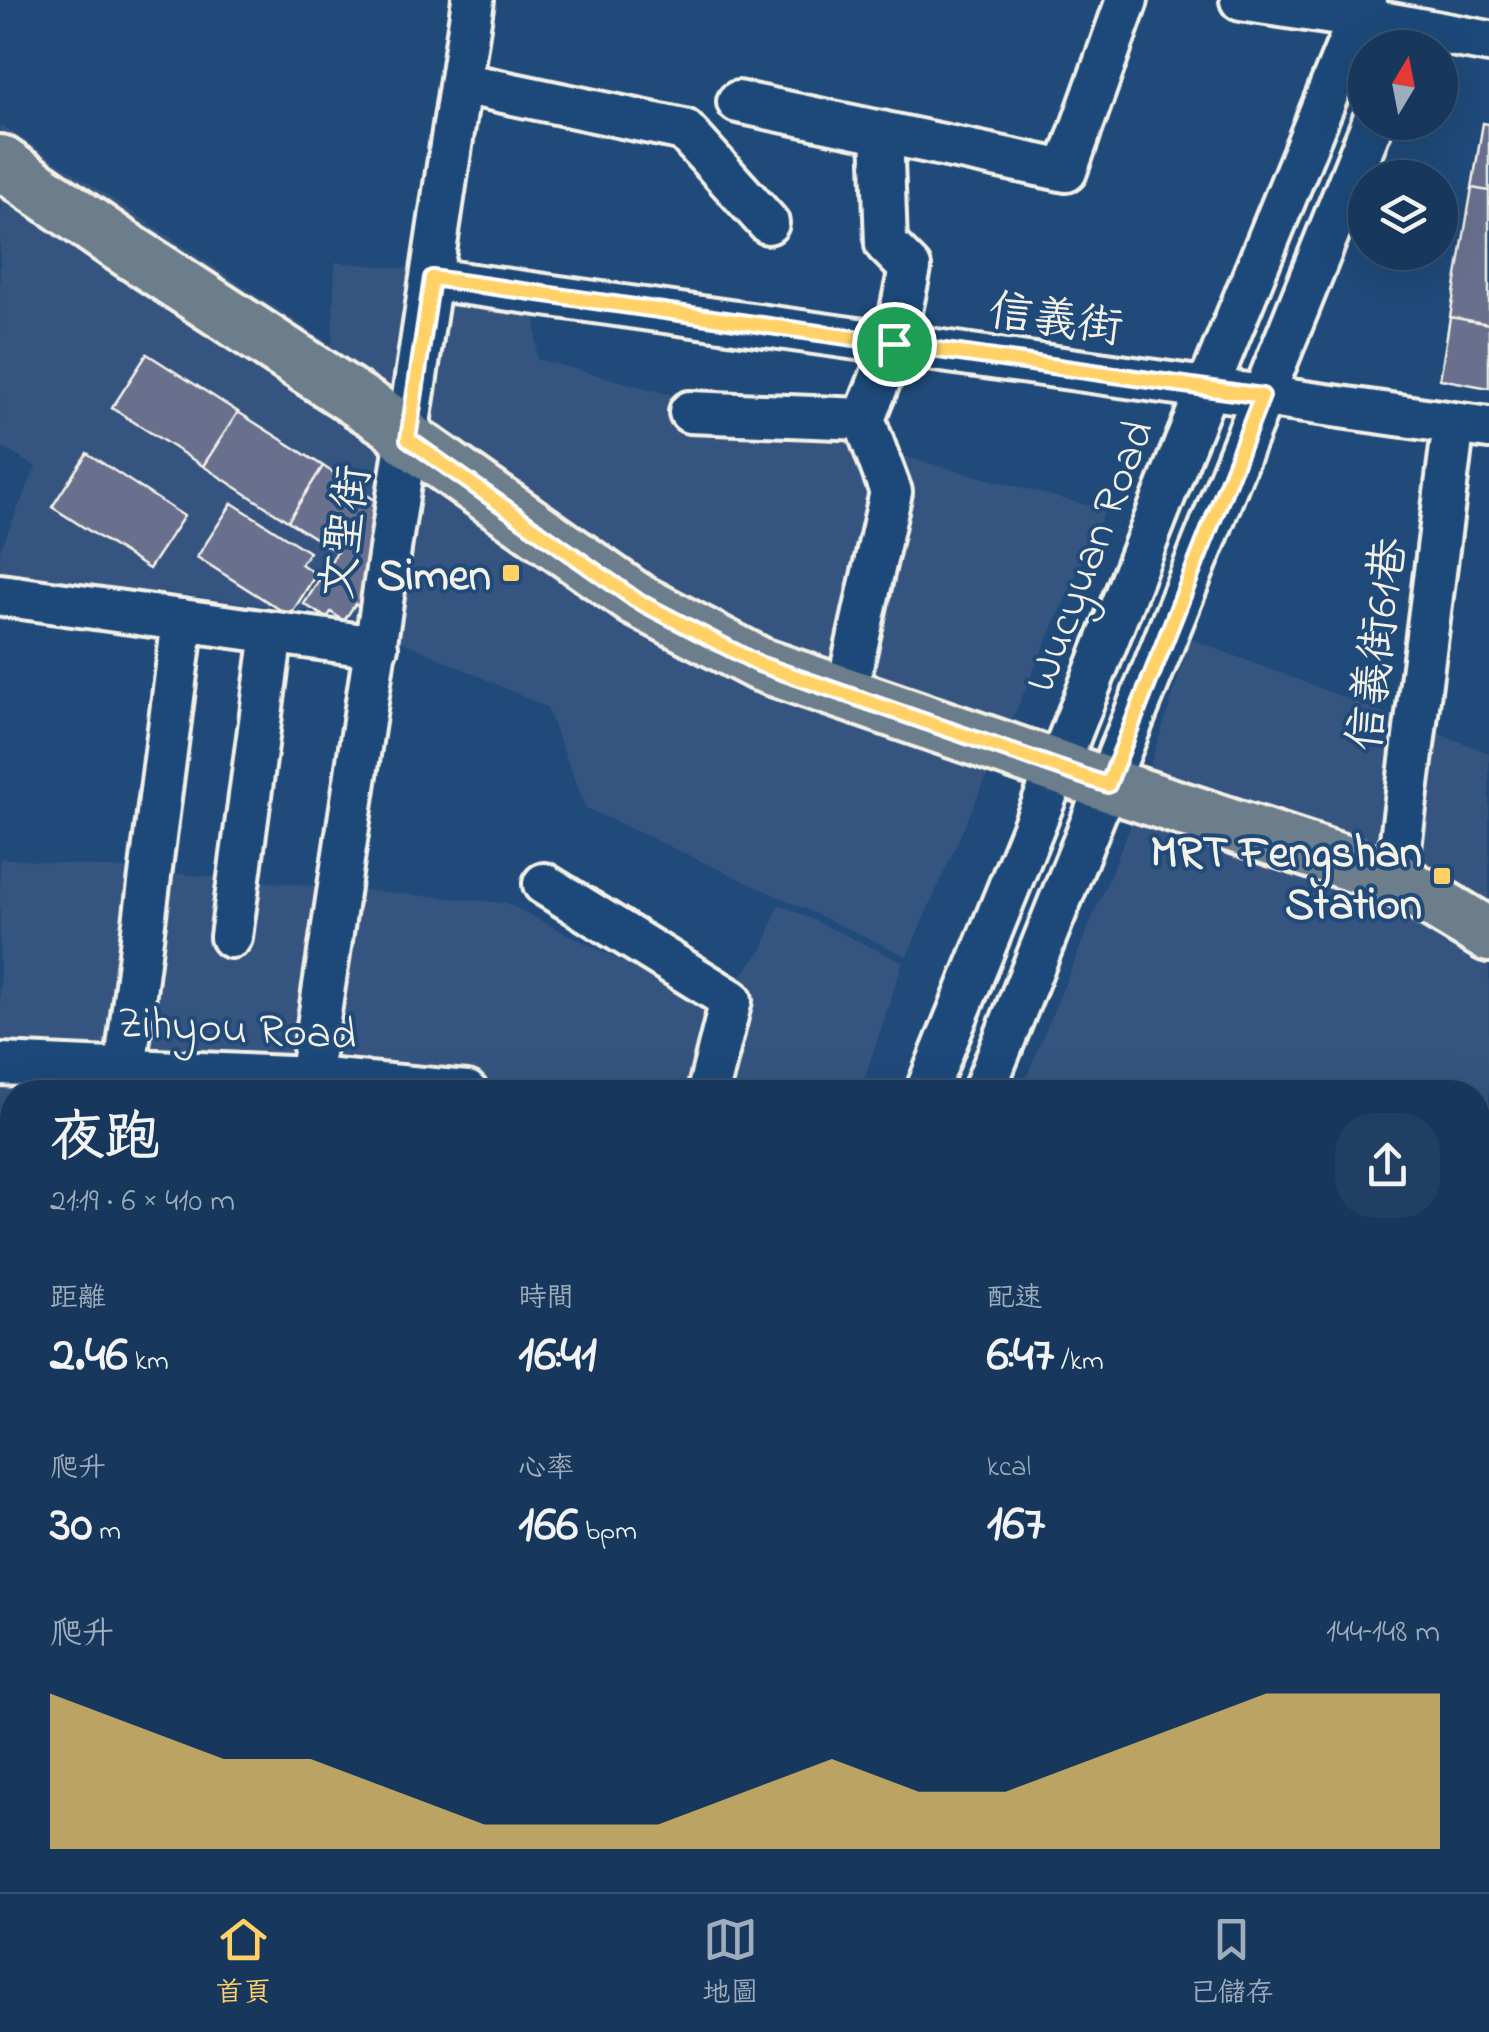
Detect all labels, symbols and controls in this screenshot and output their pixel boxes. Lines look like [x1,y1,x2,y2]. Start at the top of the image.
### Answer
north arrow [1348,30,1458,140]
map controls [1348,30,1458,270]
button: layers [1348,160,1458,270]
street label: 信義街 [984,280,1127,364]
pin [852,302,937,387]
icon: arrive [867,317,922,372]
street label: Wucyuan Road [1009,411,1174,702]
street label: 文聖街 [306,461,390,604]
street label: 信義街61巷 [1334,534,1426,755]
place label: Simen [377,545,491,611]
marker: Simen [500,562,522,584]
place label: MRT Fengshan Station [1150,822,1422,940]
marker: MRT Fengshan Station [1431,865,1453,887]
street label: Zihyou Road [115,992,358,1070]
text: 夜跑 [50,1101,160,1181]
button: share [1335,1113,1440,1218]
text: 21:19 · 6 × 410 m [50,1179,235,1226]
text: 距離 [50,1279,106,1320]
text: 時間 [518,1279,574,1320]
text: 配速 [987,1279,1043,1320]
text: 2.46 [50,1320,128,1393]
text: 16:41 [518,1320,597,1393]
text: 6:47 [987,1320,1054,1393]
text: km [128,1342,169,1383]
text: /km [1054,1342,1104,1383]
text: kcal [987,1448,1031,1489]
text: 爬升 [50,1449,106,1490]
text: 心率 [518,1449,574,1490]
text: 167 [987,1489,1045,1562]
text: 30 [50,1490,92,1563]
text: 166 [518,1490,578,1563]
text: m [92,1512,121,1553]
text: bpm [578,1512,637,1553]
text: 144–148 m [1326,1610,1440,1657]
text: 爬升 [50,1612,114,1659]
tab: 首頁 [215,1912,272,2015]
tab: 地圖 [702,1912,759,2015]
tab: 已儲存 [1189,1912,1274,2015]

